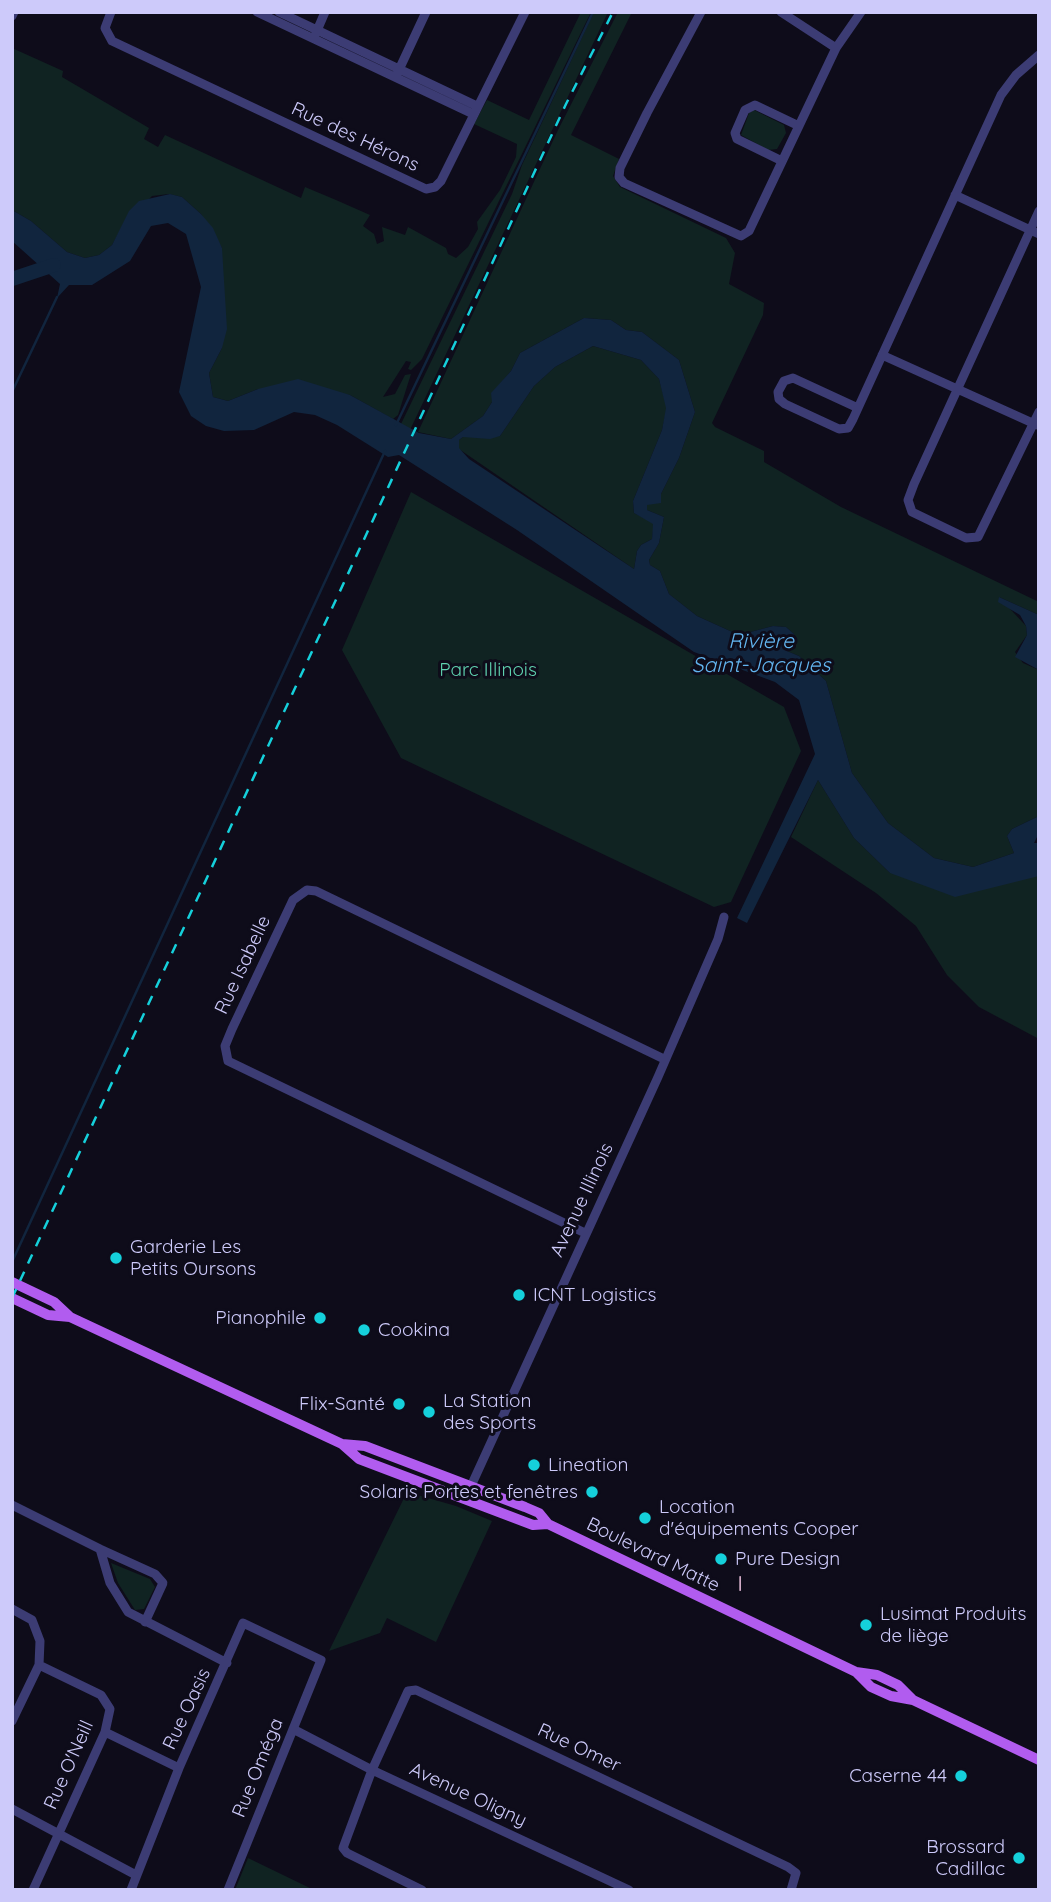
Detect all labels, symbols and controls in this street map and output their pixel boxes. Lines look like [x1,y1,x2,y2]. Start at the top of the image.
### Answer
street label: Rue des Hérons [288,97,422,177]
water label: Rivière Saint-Jacques [692,629,830,679]
park label: Parc Illinois [439,659,537,681]
street label: Rue Isabelle [210,912,276,1018]
street label: Avenue Illinois [546,1139,618,1261]
place label: Garderie Les Petits Oursons [130,1236,256,1280]
marker: Garderie Les Petits Oursons [108,1250,124,1266]
place label: ICNT Logistics [533,1284,656,1306]
marker: ICNT Logistics [511,1287,527,1303]
place label: Pianophile [215,1307,306,1329]
marker: Pianophile [312,1310,328,1326]
place label: Cookina [378,1319,450,1341]
marker: Cookina [356,1322,372,1338]
place label: La Station des Sports [443,1390,536,1434]
place label: Flix-Santé [299,1393,385,1415]
marker: Flix-Santé [391,1396,407,1412]
marker: La Station des Sports [421,1404,437,1420]
place label: Lineation [548,1454,628,1476]
marker: Lineation [526,1457,542,1473]
place label: Solaris Portes et fenêtres [359,1481,578,1503]
marker: Solaris Portes et fenêtres [584,1484,600,1500]
place label: Location d'équipements Cooper [659,1496,858,1540]
marker: Location d'équipements Cooper [637,1510,653,1526]
street label: Boulevard Matte [583,1513,723,1597]
place label: Pure Design [735,1548,840,1570]
marker: Pure Design [713,1551,729,1567]
district label: I [738,1572,744,1598]
place label: Lusimat Produits de liège [880,1603,1026,1647]
marker: Lusimat Produits de liège [858,1617,874,1633]
street label: Rue Oasis [158,1665,216,1753]
street label: Rue Oméga [228,1715,288,1821]
street label: Rue O'Neill [39,1717,99,1813]
street label: Rue Omer [534,1719,624,1777]
street label: Avenue Oligny [406,1758,530,1832]
place label: Caserne 44 [849,1765,947,1787]
marker: Caserne 44 [953,1768,969,1784]
place label: Brossard Cadillac [926,1836,1005,1880]
marker: Brossard Cadillac [1011,1850,1027,1866]

